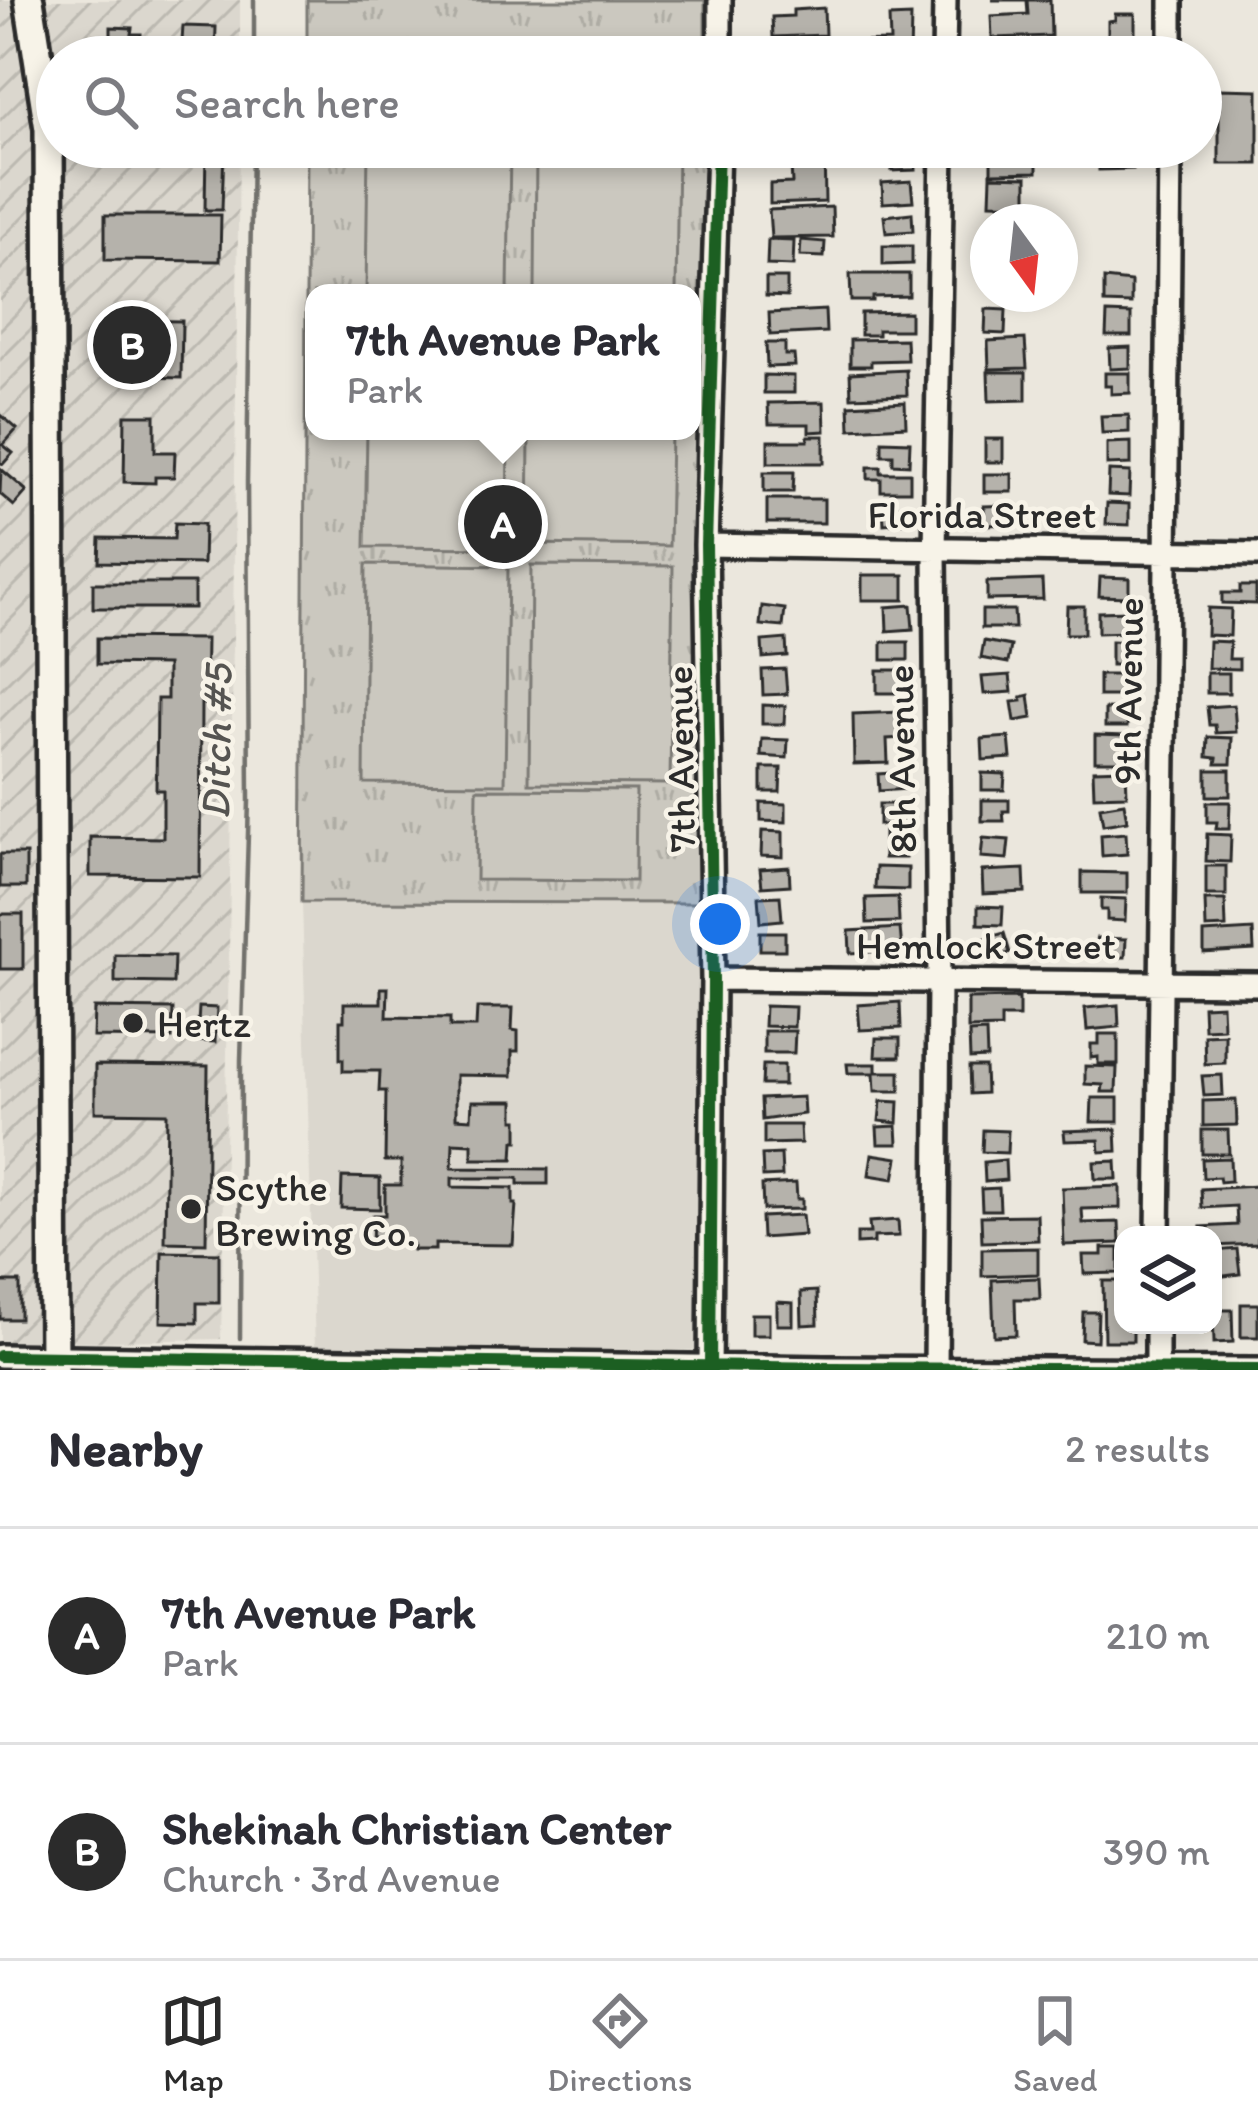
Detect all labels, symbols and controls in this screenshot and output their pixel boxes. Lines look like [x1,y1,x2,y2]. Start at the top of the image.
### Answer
search box [36,36,1222,168]
icon: search [78,69,144,135]
text: Search here [174,75,400,129]
north arrow [970,204,1078,312]
popup [305,284,701,440]
pin: B [93,300,171,390]
text: 7th Avenue Park [346,312,660,366]
text: Park [346,366,423,413]
pin: A [464,479,542,569]
street label: Florida Street [867,491,1097,538]
street label: 9th Avenue [1103,597,1153,785]
water label: Ditch #5 [189,661,243,820]
street label: 8th Avenue [876,664,926,854]
street label: 7th Avenue [655,665,705,853]
your location [690,894,750,954]
street label: Hemlock Street [856,922,1116,969]
place label: Hertz [157,1000,251,1047]
marker: Hertz [120,1010,146,1036]
place label: Scythe Brewing Co. [215,1164,416,1256]
marker: Scythe Brewing Co. [178,1196,204,1222]
map controls [1114,1226,1222,1334]
button: layers [1114,1226,1222,1334]
text: Nearby [48,1418,203,1479]
text: 2 results [1065,1425,1210,1472]
text: 7th Avenue Park [162,1585,475,1639]
text: A [75,1612,99,1659]
text: 210 m [1106,1612,1210,1659]
text: Park [162,1639,239,1686]
text: Shekinah Christian Center [162,1801,671,1855]
text: B [74,1828,100,1875]
text: 390 m [1103,1828,1210,1875]
text: Church · 3rd Avenue [162,1855,501,1902]
tab: Map [160,1988,226,2099]
tab: Directions [547,1988,692,2099]
tab: Saved [1013,1988,1098,2099]

